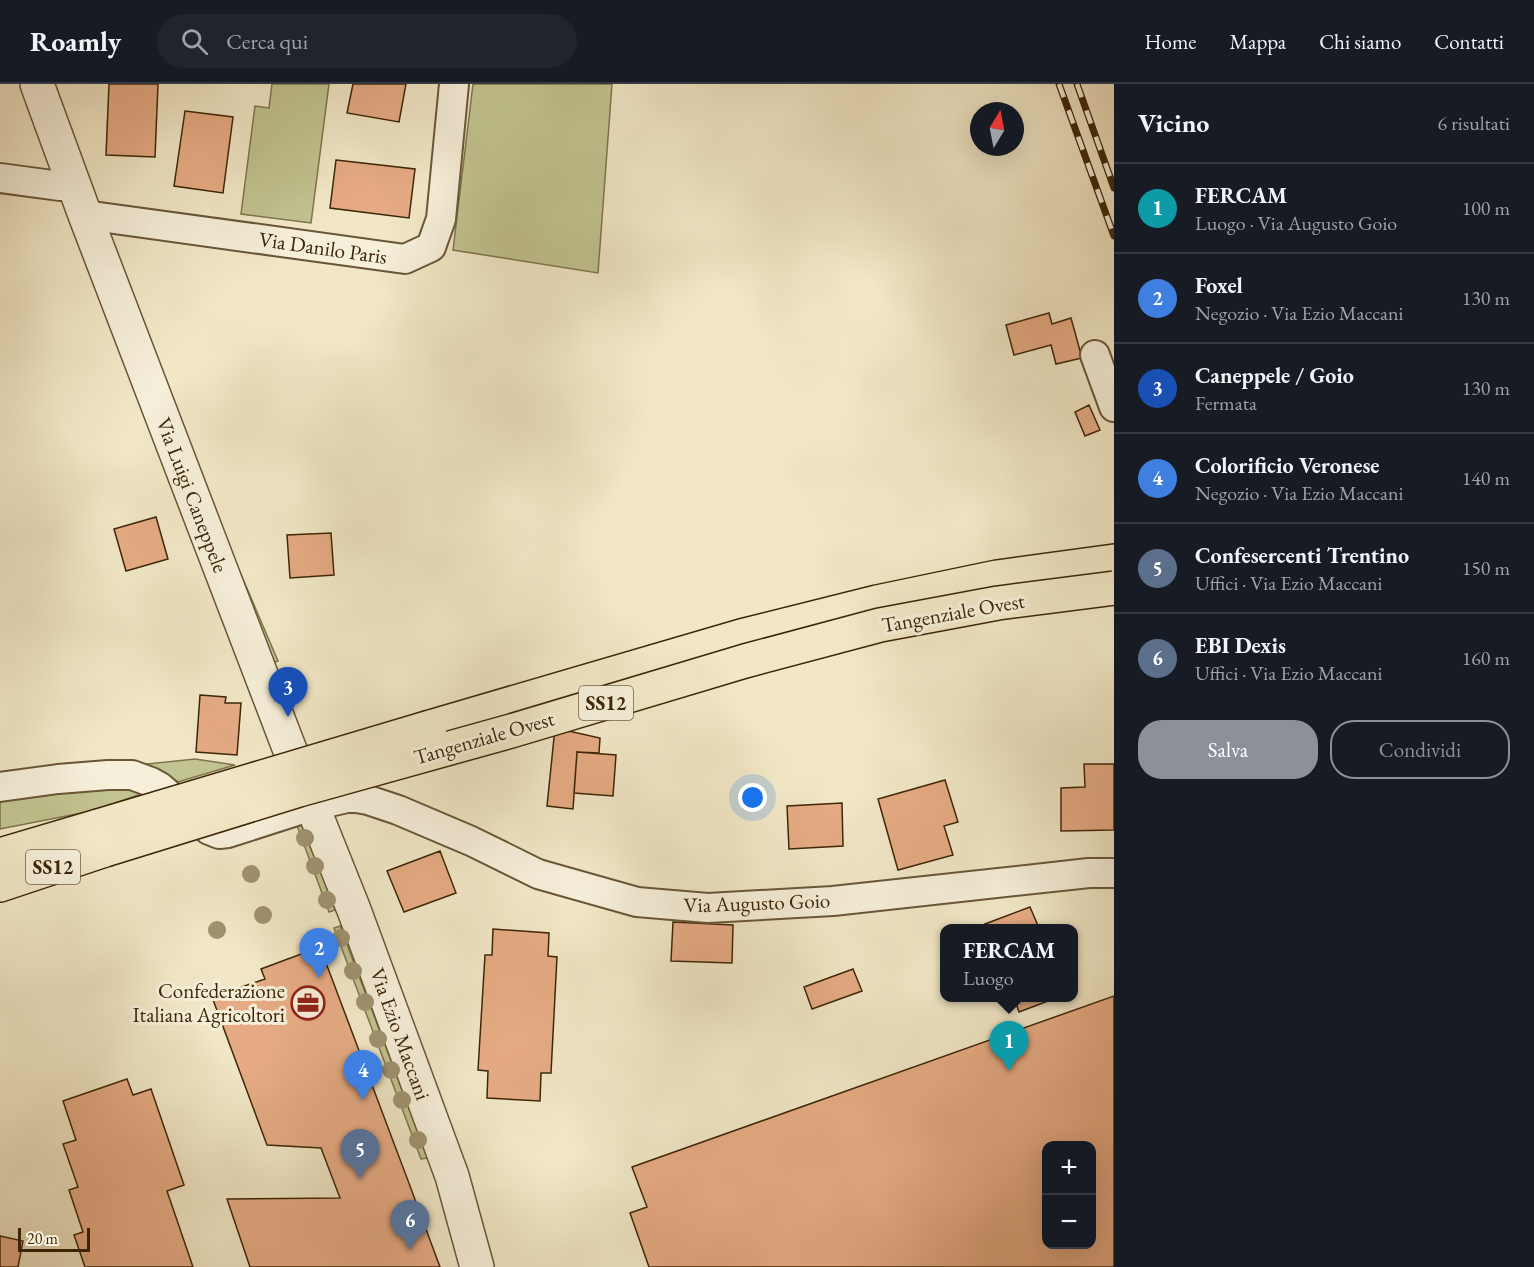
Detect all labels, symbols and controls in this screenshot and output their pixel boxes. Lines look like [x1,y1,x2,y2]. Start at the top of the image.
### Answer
search box [157,14,577,68]
text: Roamly [30,23,121,59]
icon: search [178,25,211,58]
text: Cerca qui [226,27,308,56]
text: Home [1145,28,1197,55]
text: Mappa [1230,28,1286,55]
text: Chi siamo [1319,28,1401,55]
text: Contatti [1434,28,1504,55]
north arrow [970,102,1024,156]
text: Vicino [1138,106,1209,140]
text: 6 risultati [1438,110,1510,136]
text: FERCAM [1195,181,1287,210]
text: 1 [1152,195,1163,221]
text: 100 m [1462,195,1510,221]
text: Luogo · Via Augusto Goio [1195,210,1397,236]
street label: Via Danilo Paris [257,225,389,270]
text: Foxel [1195,271,1243,300]
text: 2 [1152,285,1163,311]
text: 130 m [1462,285,1510,311]
text: Negozio · Via Ezio Maccani [1195,300,1403,326]
text: Caneppele / Goio [1195,361,1354,390]
text: 3 [1152,375,1163,401]
text: 130 m [1462,375,1510,401]
text: Fermata [1195,390,1257,416]
street label: Via Luigi Caneppele [150,413,234,576]
text: Colorificio Veronese [1195,451,1380,480]
text: 4 [1152,465,1163,491]
text: 140 m [1462,465,1510,491]
text: Negozio · Via Ezio Maccani [1195,480,1403,506]
text: Confesercenti Trentino [1195,541,1409,570]
text: 5 [1152,555,1163,581]
text: 150 m [1462,555,1510,581]
text: Uffici · Via Ezio Maccani [1195,570,1382,596]
street label: Tangenziale Ovest [879,587,1027,638]
text: EBI Dexis [1195,631,1286,660]
text: 6 [1152,645,1163,671]
text: 160 m [1462,645,1510,671]
text: Uffici · Via Ezio Maccani [1195,660,1382,686]
pin: 3 [268,668,308,717]
road number: SS12 [579,686,633,720]
street label: Tangenziale Ovest [411,704,558,770]
button: Salva [1138,720,1318,779]
button: Condividi [1330,720,1510,779]
your location [738,783,767,812]
road number: SS12 [26,850,80,884]
street label: Via Augusto Goio [683,886,831,919]
popup [940,924,1078,1002]
pin: 2 [300,928,338,978]
text: FERCAM [963,936,1055,965]
street label: Via Ezio Maccani [364,964,437,1104]
text: Luogo [963,965,1014,991]
place label: Confederazione Italiana Agricoltori [132,977,285,1028]
office icon: Confederazione Italiana Agricoltori [290,985,326,1021]
pin: 1 [990,1022,1028,1071]
pin: 4 [344,1050,382,1100]
pin: 5 [340,1130,380,1179]
map controls [1042,1141,1096,1249]
button: + [1042,1141,1096,1195]
button: − [1042,1195,1096,1249]
pin: 6 [390,1200,430,1250]
scale bar [18,1225,90,1252]
text: 20 m [27,1228,58,1249]

